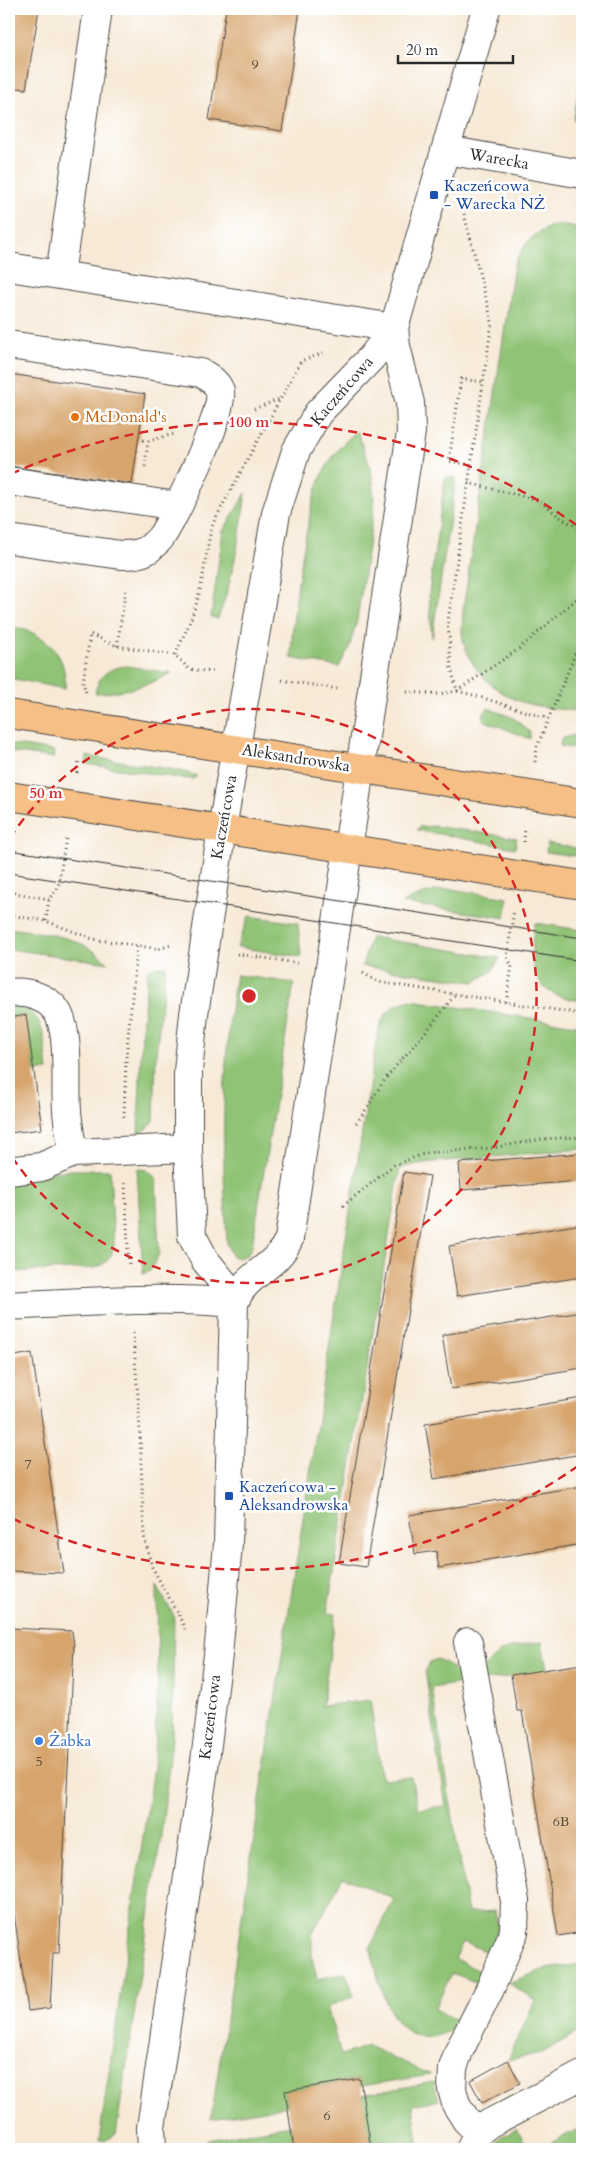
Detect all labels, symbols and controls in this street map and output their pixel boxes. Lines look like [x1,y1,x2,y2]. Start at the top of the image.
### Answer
scale bar [398,32,514,64]
text: 20 m [406,40,438,60]
house number: 9 [251,55,259,74]
street label: Warecka [466,143,531,175]
place label: Kaczeńcowa - Warecka NŻ [444,175,545,215]
marker: Kaczeńcowa - Warecka NŻ [428,189,440,201]
street label: Kaczeńcowa [306,352,378,430]
place label: McDonald's [85,406,167,428]
marker: McDonald's [69,411,81,423]
text: 100 m [229,412,270,432]
street label: Aleksandrowska [240,739,352,777]
street label: Kaczeńcowa [206,773,242,861]
text: 50 m [29,783,63,803]
centre of rings [240,987,258,1005]
house number: 7 [24,1455,32,1474]
place label: Kaczeńcowa - Aleksandrowska [239,1476,348,1516]
marker: Kaczeńcowa - Aleksandrowska [223,1490,235,1502]
street label: Kaczeńcowa [194,1673,226,1761]
place label: Żabka [49,1730,91,1752]
marker: Żabka [33,1735,45,1747]
house number: 5 [35,1752,43,1771]
house number: 6B [553,1812,569,1831]
house number: 6 [323,2106,331,2125]

